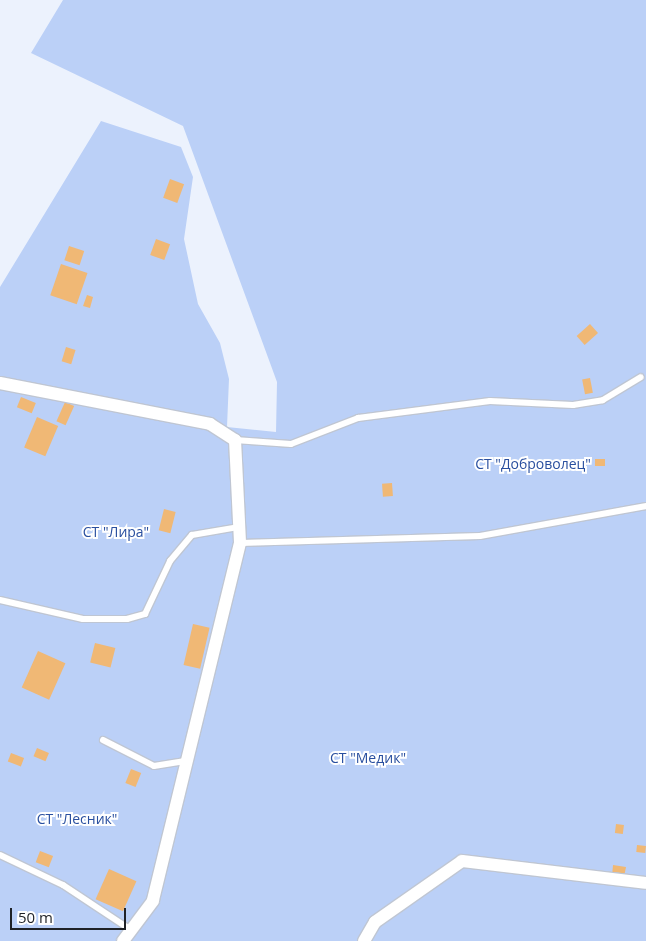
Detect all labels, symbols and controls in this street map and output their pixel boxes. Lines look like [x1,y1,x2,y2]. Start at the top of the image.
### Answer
park label: СТ "Доброволец" [475,456,591,472]
park label: СТ "Лира" [83,524,149,540]
park label: СТ "Медик" [330,750,406,766]
park label: СТ "Лесник" [37,811,117,827]
scale bar [12,898,129,930]
text: 50 m [18,907,53,927]

